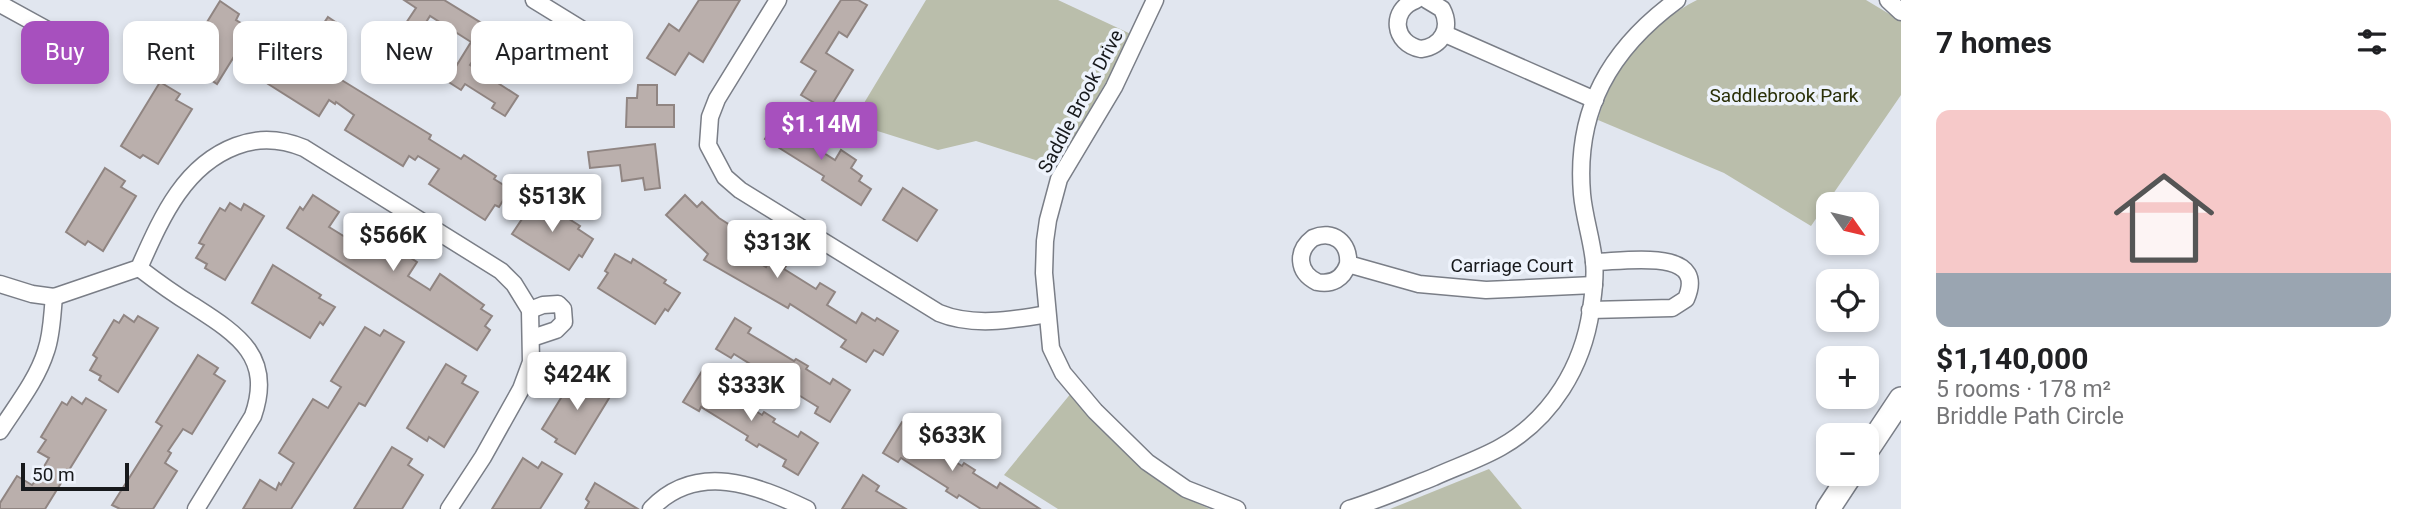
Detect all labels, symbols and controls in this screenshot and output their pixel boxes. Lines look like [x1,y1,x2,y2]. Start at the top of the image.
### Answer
chip: Buy [21,21,109,84]
chip: Rent [123,21,219,84]
chip: Filters [233,21,347,84]
chip: New [361,21,457,84]
chip: Apartment [471,21,633,84]
icon: filters [2353,23,2391,61]
text: 7 homes [1936,25,2052,60]
street label: Saddle Brook Drive [1033,26,1128,177]
park label: Saddlebrook Park [1710,84,1859,107]
pin: $1.14M [764,102,878,162]
text: $1.14M [781,111,861,138]
icon: home [2101,155,2227,281]
pin: $513K [503,174,601,234]
text: $513K [518,183,586,210]
north arrow [1816,192,1880,256]
map controls [1816,192,1879,486]
pin: $566K [344,214,442,273]
pin: $313K [728,220,826,280]
text: $566K [359,222,427,249]
text: $313K [743,229,811,256]
street label: Carriage Court [1451,254,1573,277]
button: locate [1816,269,1879,332]
text: $1,140,000 [1936,341,2088,376]
button: + [1816,346,1879,409]
pin: $424K [528,352,626,412]
text: $424K [543,361,611,388]
pin: $333K [702,364,800,423]
text: $333K [717,372,785,399]
text: 5 rooms · 178 m² [1936,376,2111,403]
text: Briddle Path Circle [1936,403,2124,430]
pin: $633K [903,414,1001,473]
text: $633K [918,422,986,449]
button: − [1816,423,1879,486]
scale bar [21,460,130,492]
text: 50 m [32,463,75,486]

